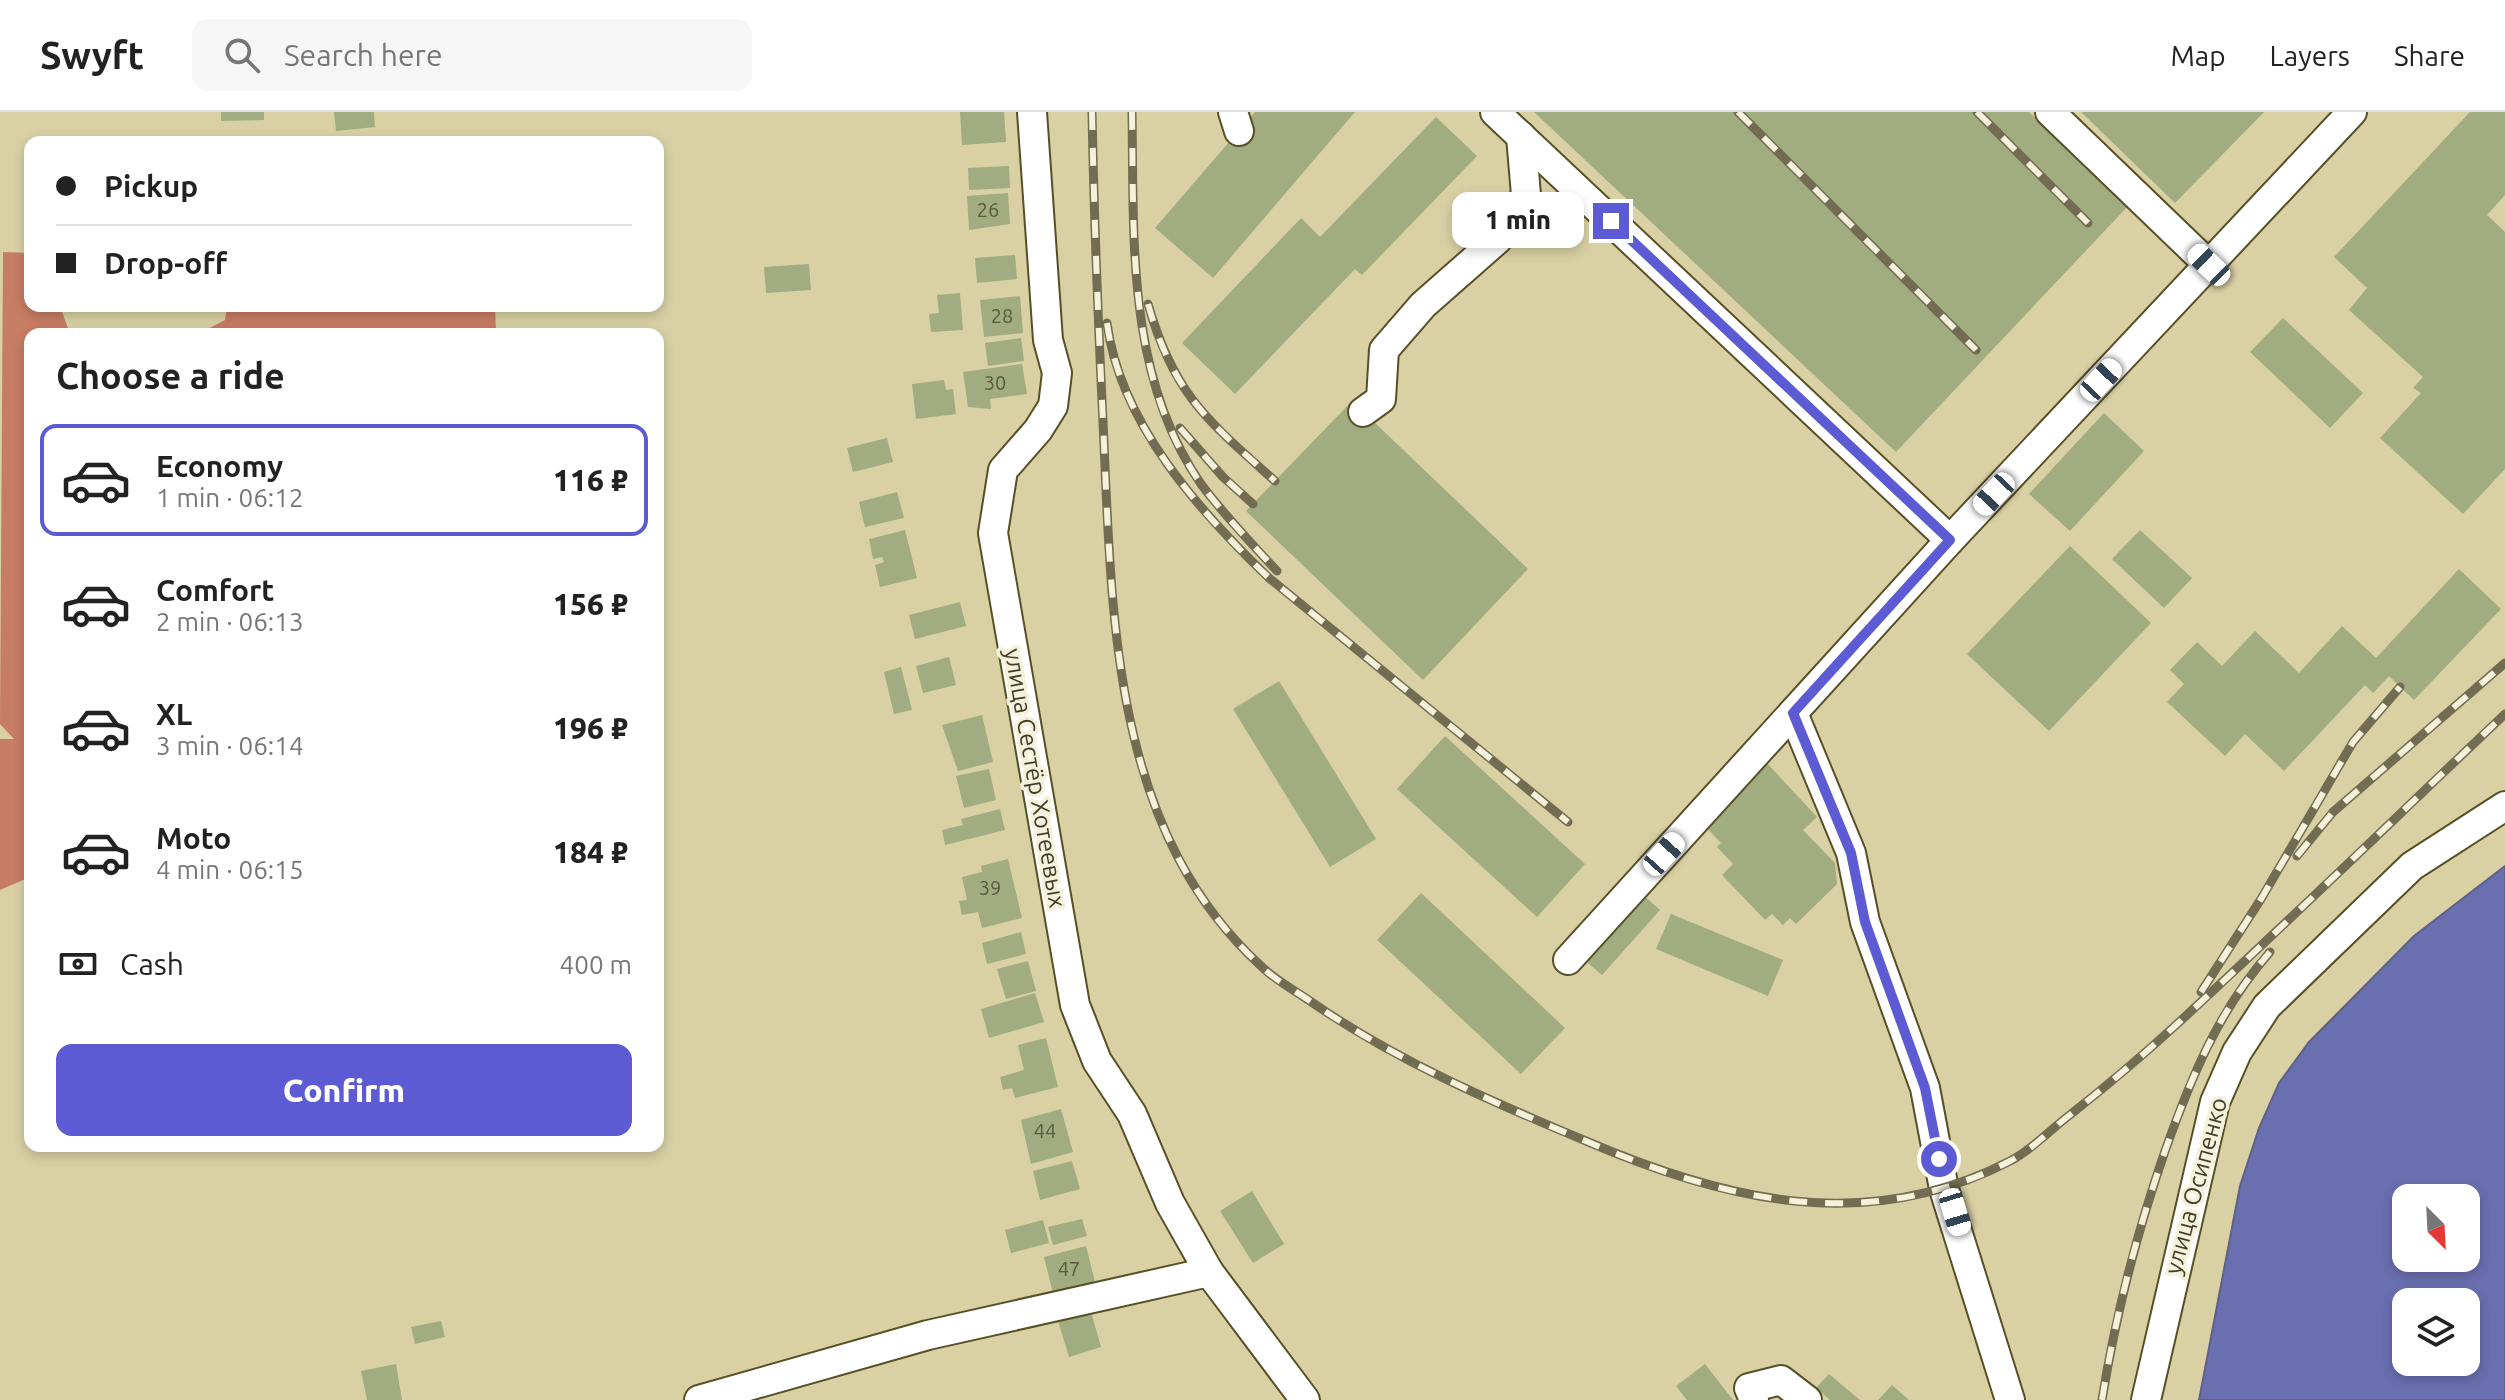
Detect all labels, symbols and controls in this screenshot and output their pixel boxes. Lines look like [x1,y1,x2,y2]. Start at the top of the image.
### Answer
search box [192,19,752,91]
icon: search [220,33,264,77]
text: Swyft [40,34,144,76]
text: Search here [284,38,442,72]
text: Map [2170,40,2226,71]
text: Layers [2270,40,2350,71]
text: Share [2394,40,2465,71]
text: Pickup [104,169,198,203]
callout: 1 min [1451,193,1583,249]
house number: 26 [977,198,999,221]
route end [1593,203,1629,239]
text: 1 min [1485,205,1551,234]
car [2183,240,2235,290]
text: Drop-off [104,246,227,280]
house number: 28 [991,304,1013,327]
car [2076,354,2126,406]
text: Choose a ride [56,355,285,396]
house number: 30 [984,371,1006,394]
icon: car [60,444,132,516]
text: Economy [156,449,283,483]
text: 116 ₽ [553,463,628,497]
car [1969,468,2019,520]
text: 1 min · 06:12 [156,483,304,512]
icon: car [60,568,132,640]
text: Comfort [156,573,274,607]
text: 156 ₽ [553,587,628,621]
text: 2 min · 06:13 [156,607,304,636]
street label: улица Сестёр Хотеевых [999,646,1072,910]
icon: car [60,692,132,764]
text: XL [156,697,192,731]
text: 196 ₽ [553,711,628,745]
text: 3 min · 06:14 [156,731,304,760]
icon: car [60,816,132,888]
text: Moto [156,821,231,855]
car [1639,828,1689,880]
text: 184 ₽ [553,835,628,869]
text: 4 min · 06:15 [156,855,304,884]
house number: 39 [979,876,1001,899]
icon: cash [56,942,100,986]
text: Cash [120,947,184,981]
text: 400 m [560,950,632,979]
button: Confirm [56,1044,632,1136]
street label: улица Осипенко [2159,1094,2232,1277]
house number: 44 [1034,1119,1056,1142]
route start [1921,1141,1957,1177]
north arrow [2392,1184,2480,1272]
map controls [2392,1184,2480,1376]
car [1937,1186,1973,1238]
house number: 47 [1058,1257,1080,1280]
button: layers [2392,1288,2480,1376]

